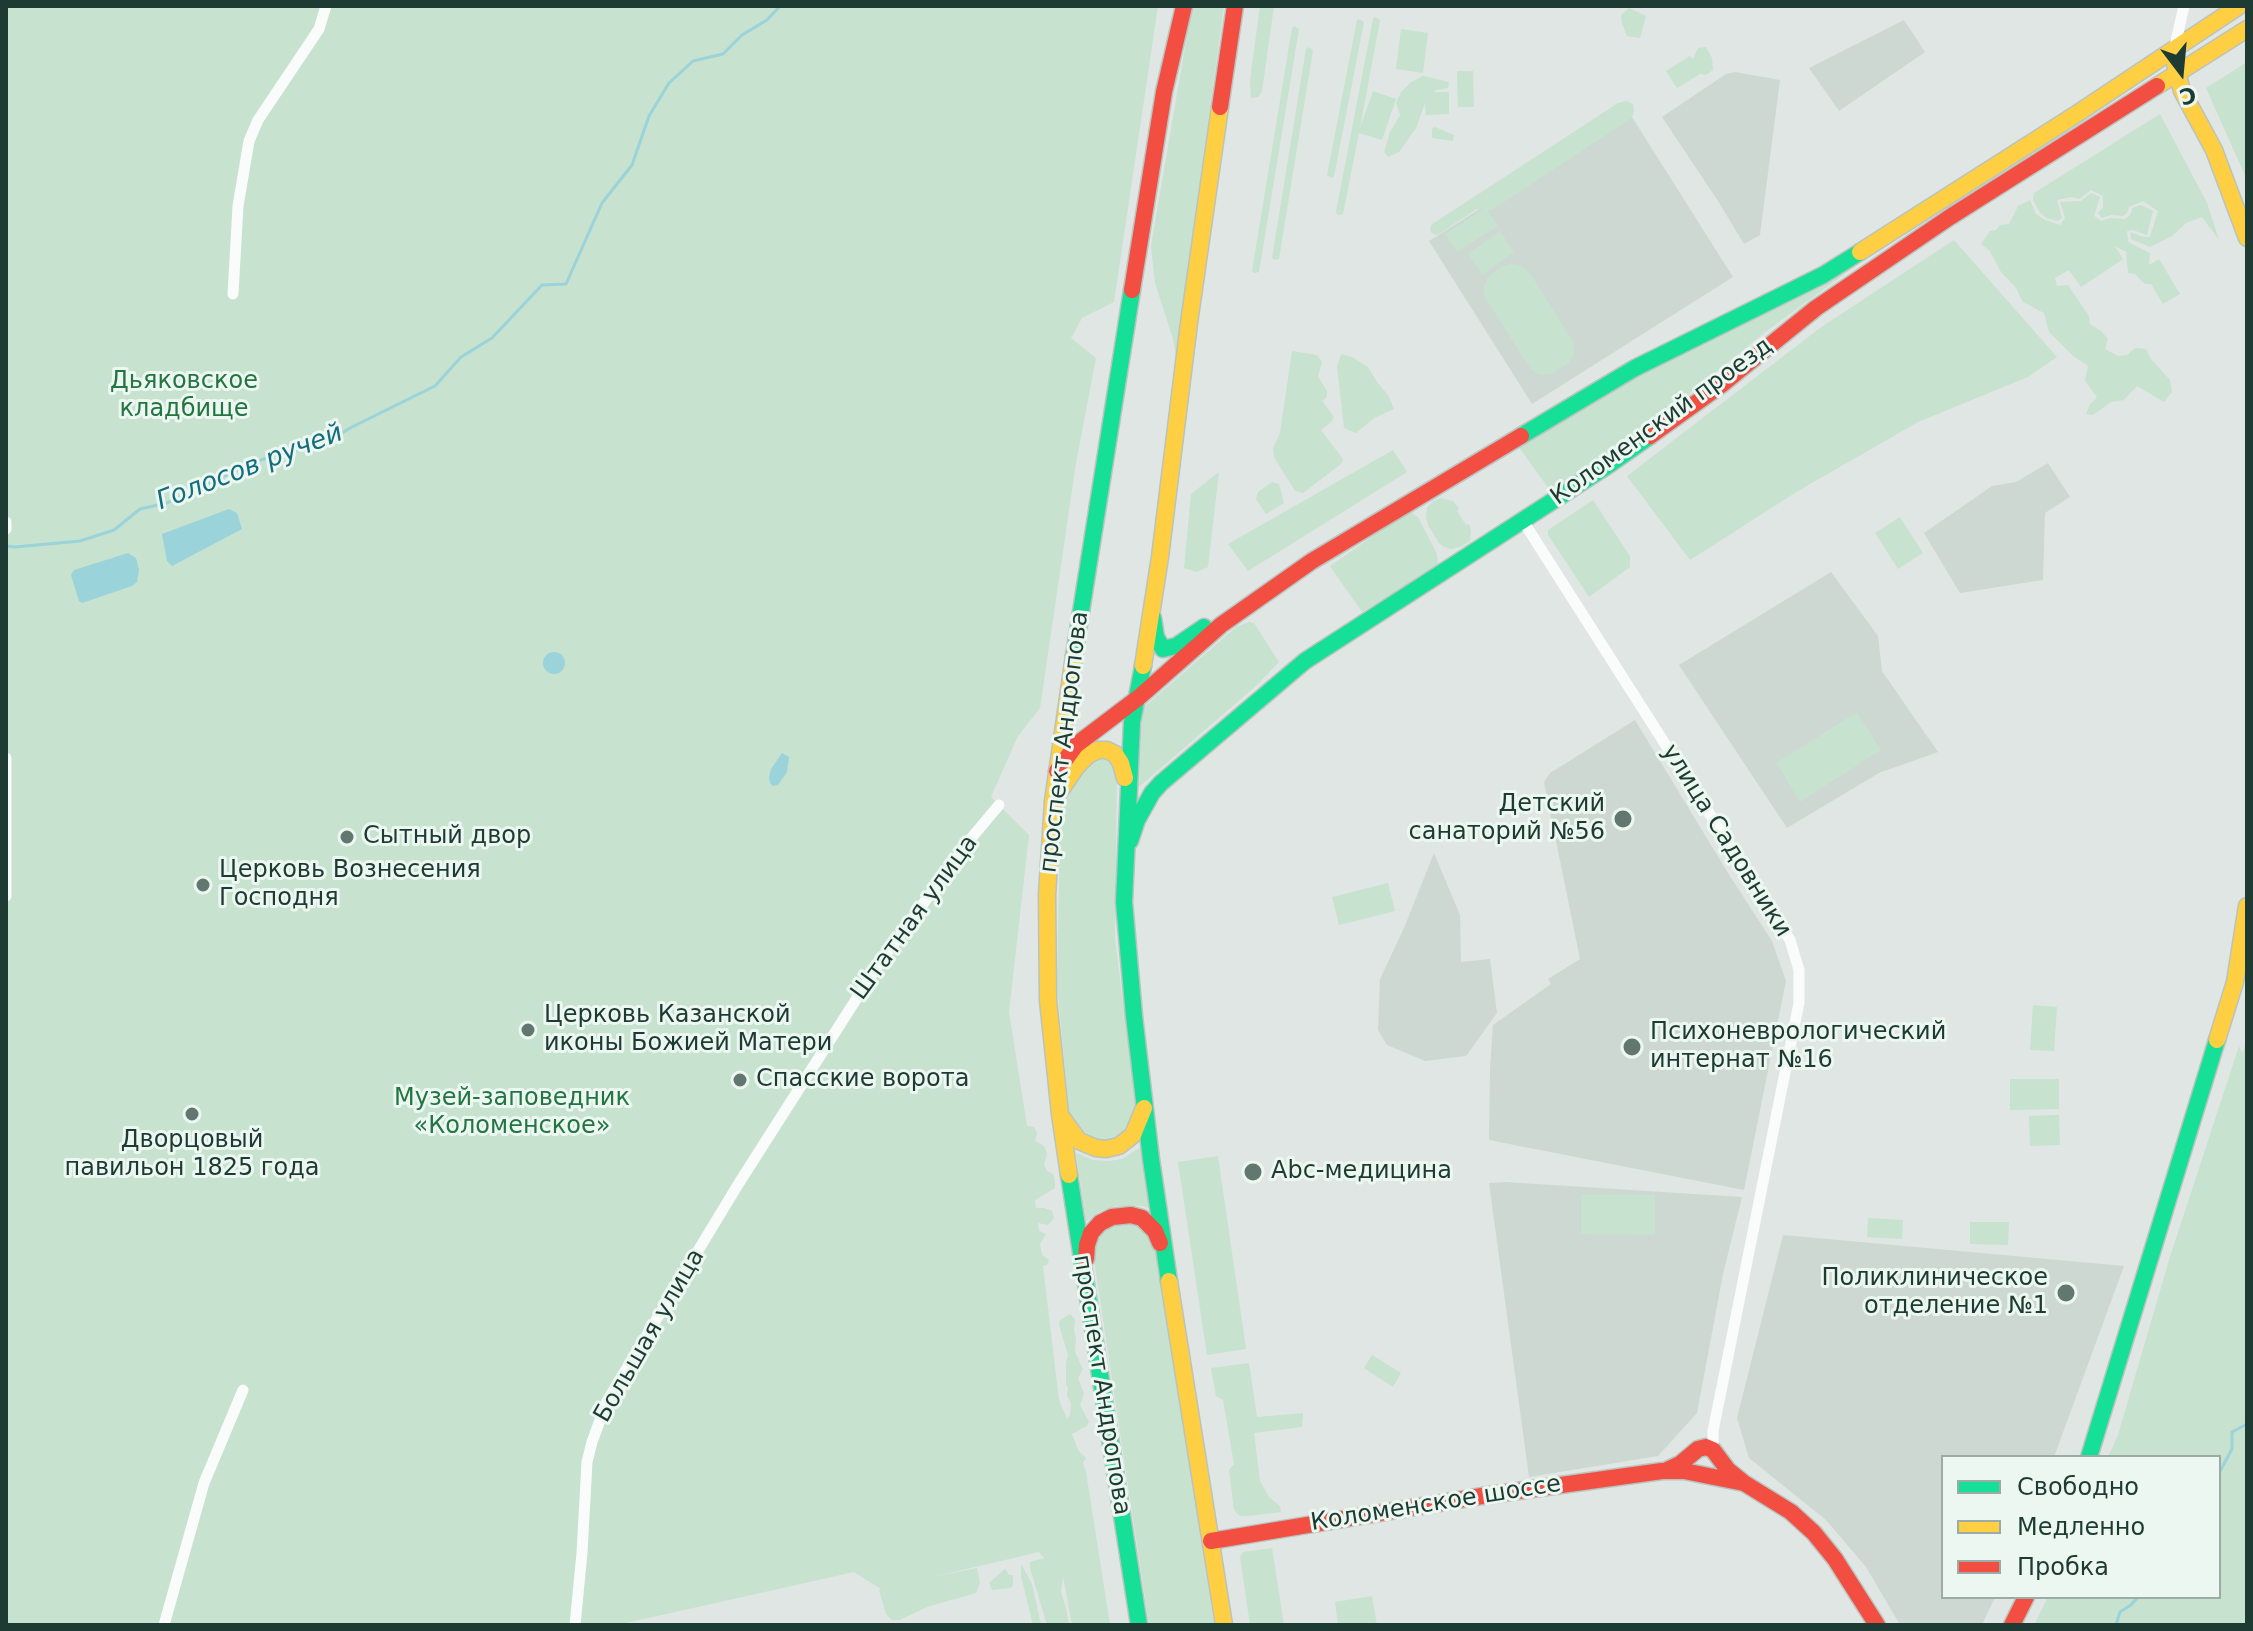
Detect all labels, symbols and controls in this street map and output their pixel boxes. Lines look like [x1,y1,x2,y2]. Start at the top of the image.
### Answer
north arrow [2141,32,2221,112]
text: С [2177,81,2199,110]
street label: Коломенский проезд [1546,332,1778,512]
park label: Дьяковское кладбище [110,368,258,424]
water label: Голосов ручей [153,418,347,518]
street label: проспект Андропова [1035,610,1095,874]
street label: улица Садовники [1655,739,1797,943]
place label: Детский санаторий №56 [1408,791,1605,847]
marker: Детский санаторий №56 [1612,808,1634,830]
place label: Сытный двор [363,823,531,851]
marker: Сытный двор [338,828,356,846]
street label: Штатная улица [845,830,985,1006]
place label: Церковь Вознесения Господня [219,857,481,913]
marker: Церковь Вознесения Господня [194,876,212,894]
place label: Церковь Казанской иконы Божией Матери [544,1002,832,1058]
place label: Психоневрологический интернат №16 [1650,1019,1946,1075]
marker: Церковь Казанской иконы Божией Матери [519,1021,537,1039]
marker: Психоневрологический интернат №16 [1621,1036,1643,1058]
place label: Спасские ворота [756,1066,969,1094]
marker: Спасские ворота [731,1071,749,1089]
park label: Музей-заповедник «Коломенское» [394,1085,630,1141]
marker: Дворцовый павильон 1825 года [183,1105,201,1123]
place label: Дворцовый павильон 1825 года [65,1127,319,1183]
place label: Abc-медицина [1271,1158,1452,1186]
marker: Abc-медицина [1242,1161,1264,1183]
street label: Большая улица [589,1244,711,1428]
street label: проспект Андропова [1066,1253,1136,1517]
place label: Поликлиническое отделение №1 [1822,1265,2048,1321]
marker: Поликлиническое отделение №1 [2055,1282,2077,1304]
legend [1941,1455,2221,1599]
street label: Коломенское шоссе [1309,1470,1563,1538]
text: Свободно [2017,1473,2139,1501]
text: Медленно [2017,1513,2145,1541]
text: Пробка [2017,1553,2109,1581]

